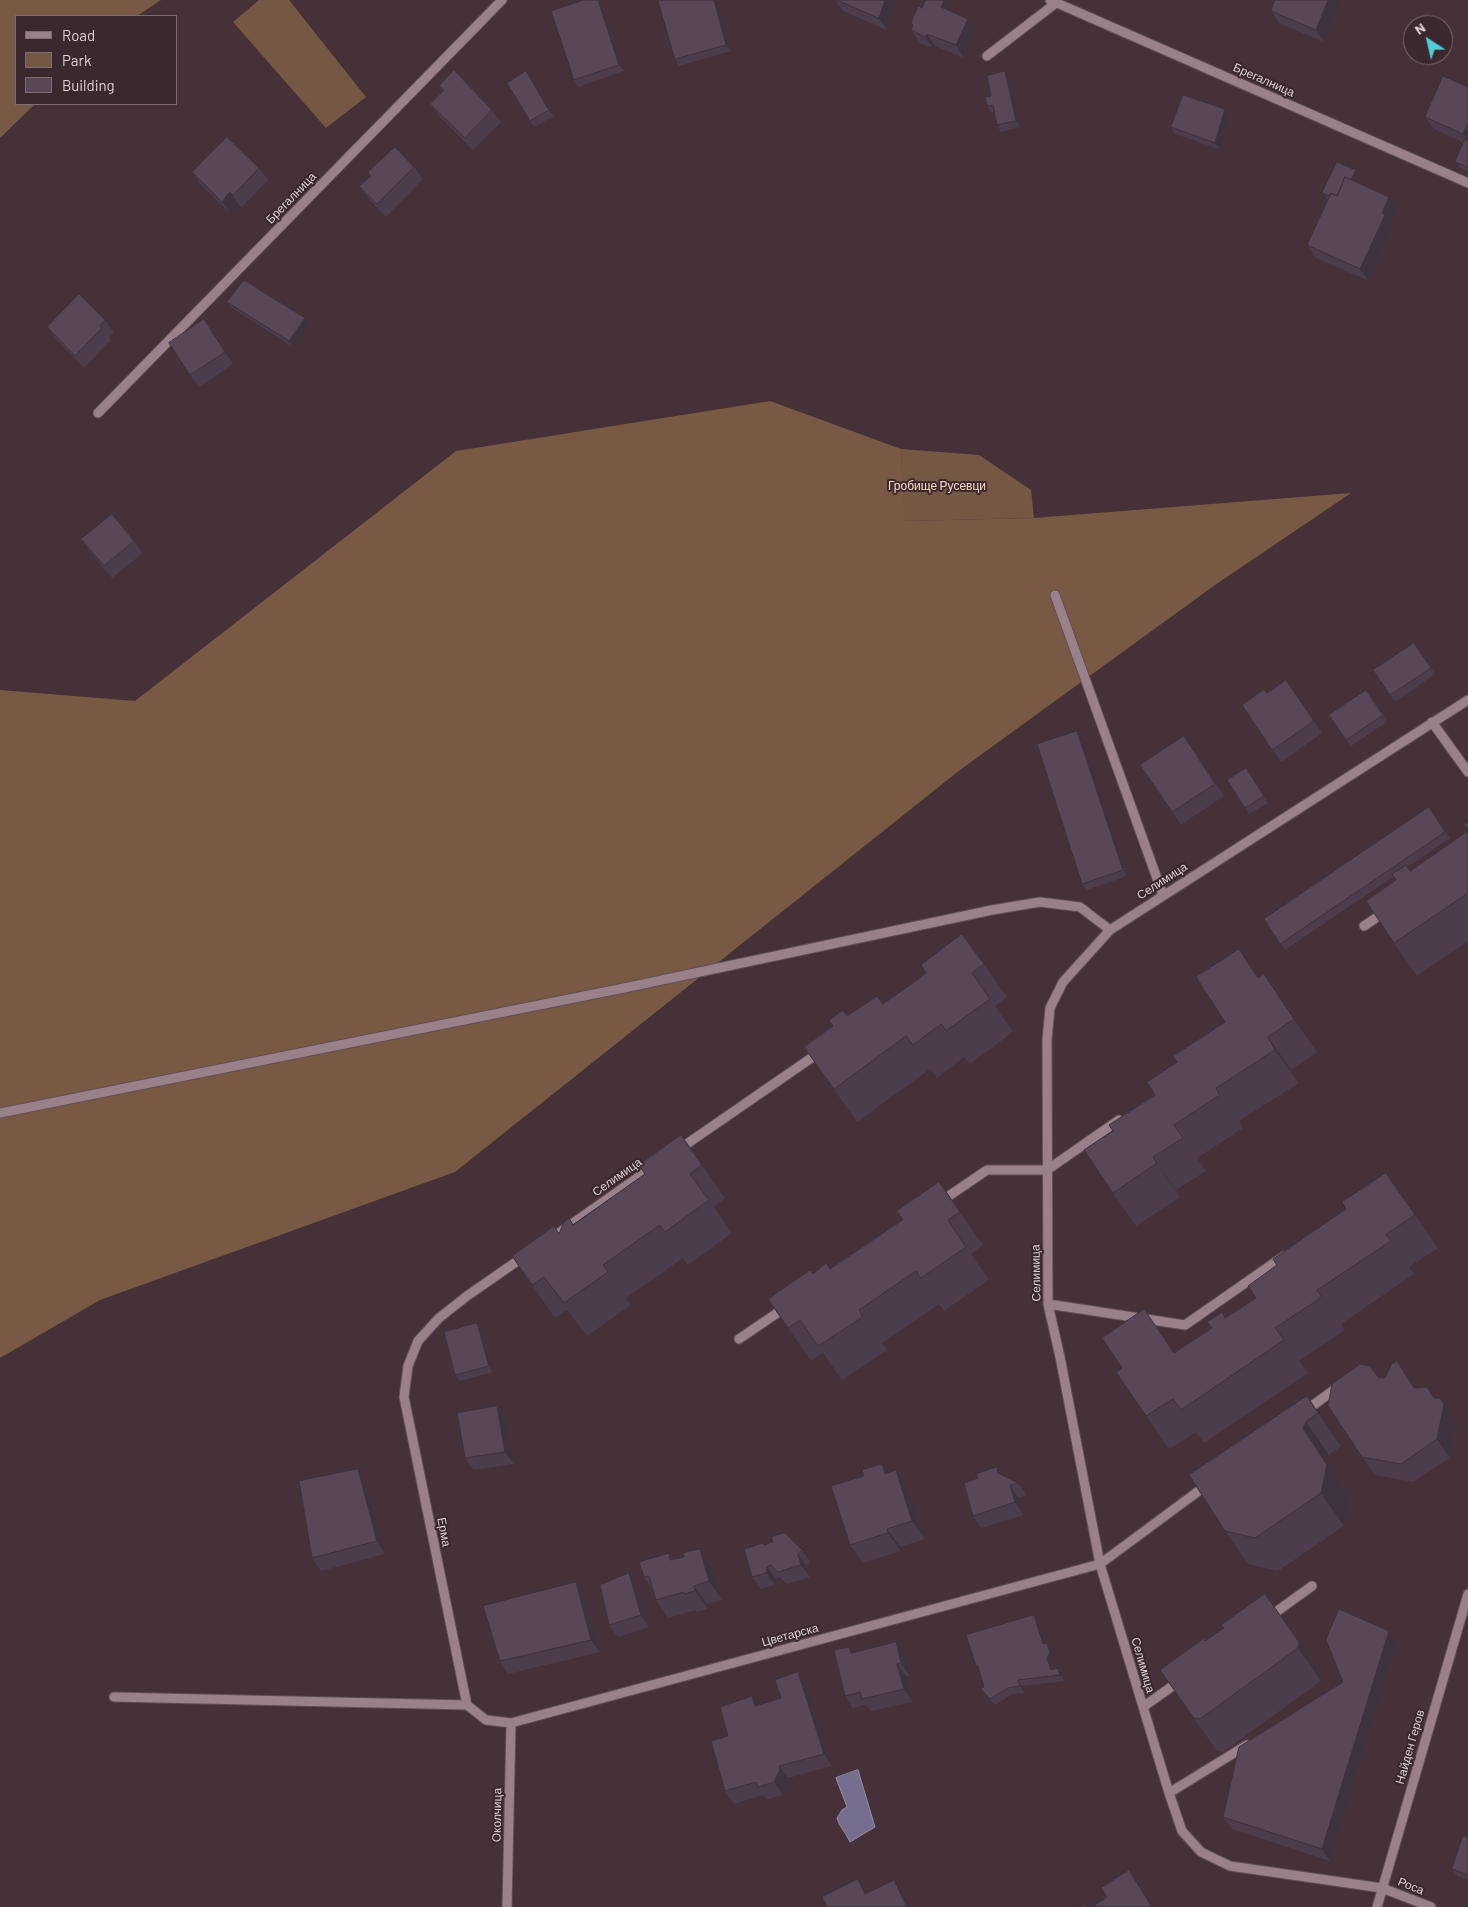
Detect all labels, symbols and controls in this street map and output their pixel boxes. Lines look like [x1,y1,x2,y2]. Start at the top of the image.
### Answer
legend [15,15,178,105]
north arrow [1403,15,1453,65]
text: N [1411,18,1428,38]
text: Road [62,26,95,44]
text: Park [62,51,91,69]
street label: Брегалница [1231,60,1297,100]
text: Building [62,76,115,94]
street label: Брегалница [263,169,319,227]
park label: Гробище Русевци [888,479,986,493]
street label: Селимица [1134,859,1190,903]
street label: Селимица [589,1155,645,1199]
street label: Селимица [1028,1244,1044,1302]
street label: Ерма [434,1516,454,1548]
street label: Цветарска [760,1621,820,1649]
street label: Селимица [1128,1636,1158,1694]
street label: Найден Геров [1392,1708,1428,1786]
street label: Околчица [489,1788,505,1842]
street label: Роса [1396,1874,1426,1898]

